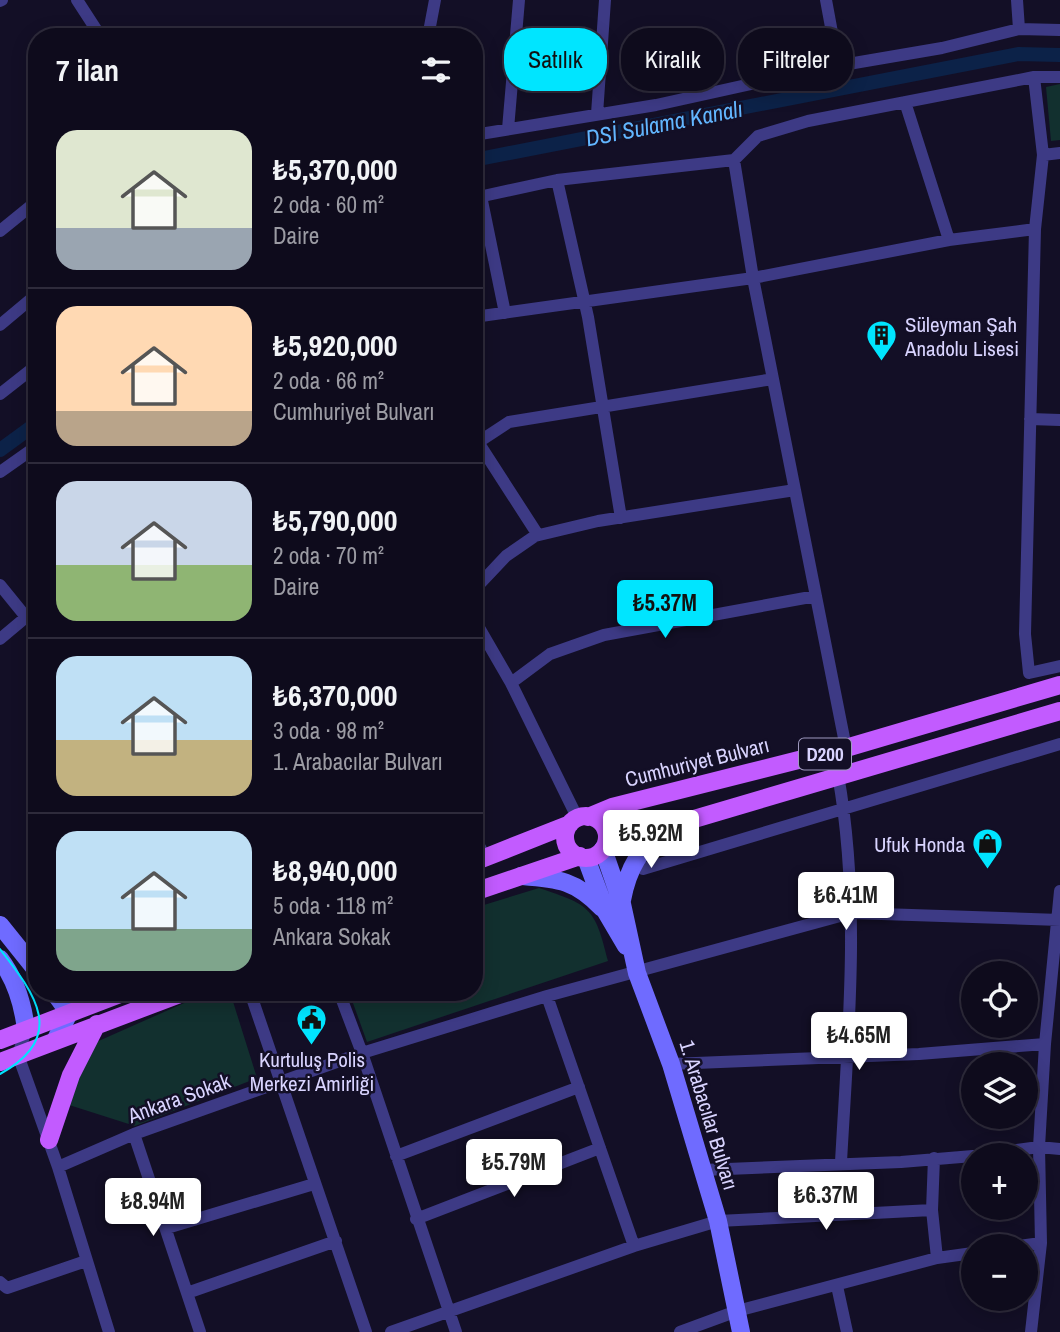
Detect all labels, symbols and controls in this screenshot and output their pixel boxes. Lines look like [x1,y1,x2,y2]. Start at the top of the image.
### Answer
chip: Satılık [504,28,607,91]
chip: Kiralık [621,28,724,91]
chip: Filtreler [738,28,853,91]
text: 7 ilan [56,50,119,90]
icon: filters [417,51,455,89]
water label: DSİ Sulama Kanalı [583,93,745,153]
text: ₺5,370,000 [273,149,397,189]
icon: home [112,158,196,242]
text: 2 oda · 60 m² [273,189,384,220]
text: Daire [273,220,319,251]
place label: Süleyman Şah Anadolu Lisesi [904,310,1019,363]
building icon: Süleyman Şah Anadolu Lisesi [865,319,899,363]
text: ₺5,920,000 [273,325,397,365]
icon: home [112,334,196,418]
text: 2 oda · 66 m² [273,365,384,396]
text: Cumhuriyet Bulvarı [273,396,434,427]
text: ₺5,790,000 [273,500,397,540]
icon: home [112,509,196,593]
text: 2 oda · 70 m² [273,540,384,571]
text: Daire [273,571,319,602]
pin: ₺5.37M [608,580,722,640]
text: ₺5.37M [633,587,697,618]
text: ₺6,370,000 [273,675,397,715]
icon: home [112,684,196,768]
text: 3 oda · 98 m² [273,715,384,746]
street label: Cumhuriyet Bulvarı [622,730,772,794]
road number: D200 [799,738,851,769]
text: 1. Arabacılar Bulvarı [273,746,443,777]
pin: ₺5.92M [594,810,708,870]
text: ₺5.92M [619,817,683,848]
shop icon: Ufuk Honda [971,827,1005,871]
place label: Ufuk Honda [874,830,965,859]
text: ₺8,940,000 [273,850,397,890]
icon: home [112,859,196,943]
pin: ₺6.41M [789,872,903,932]
text: ₺6.41M [814,879,878,910]
text: 5 oda · 118 m² [273,890,393,921]
text: Ankara Sokak [273,921,390,952]
map controls [961,961,1038,1311]
button: locate [961,961,1038,1038]
public building icon: Kurtuluş Polis Merkezi Amirliği [295,1002,329,1046]
pin: ₺4.65M [802,1012,916,1072]
text: ₺4.65M [827,1019,891,1050]
street label: 1. Arabacılar Bulvarı [672,1037,746,1193]
place label: Kurtuluş Polis Merkezi Amirliği [250,1045,374,1098]
button: layers [961,1052,1038,1129]
street label: Ankara Sokak [123,1066,235,1130]
pin: ₺5.79M [457,1140,571,1199]
button: + [961,1143,1038,1220]
text: ₺5.79M [482,1146,546,1177]
pin: ₺6.37M [769,1172,883,1232]
pin: ₺8.94M [96,1178,210,1238]
text: ₺6.37M [794,1179,858,1210]
text: ₺8.94M [121,1185,185,1216]
button: − [961,1234,1038,1311]

